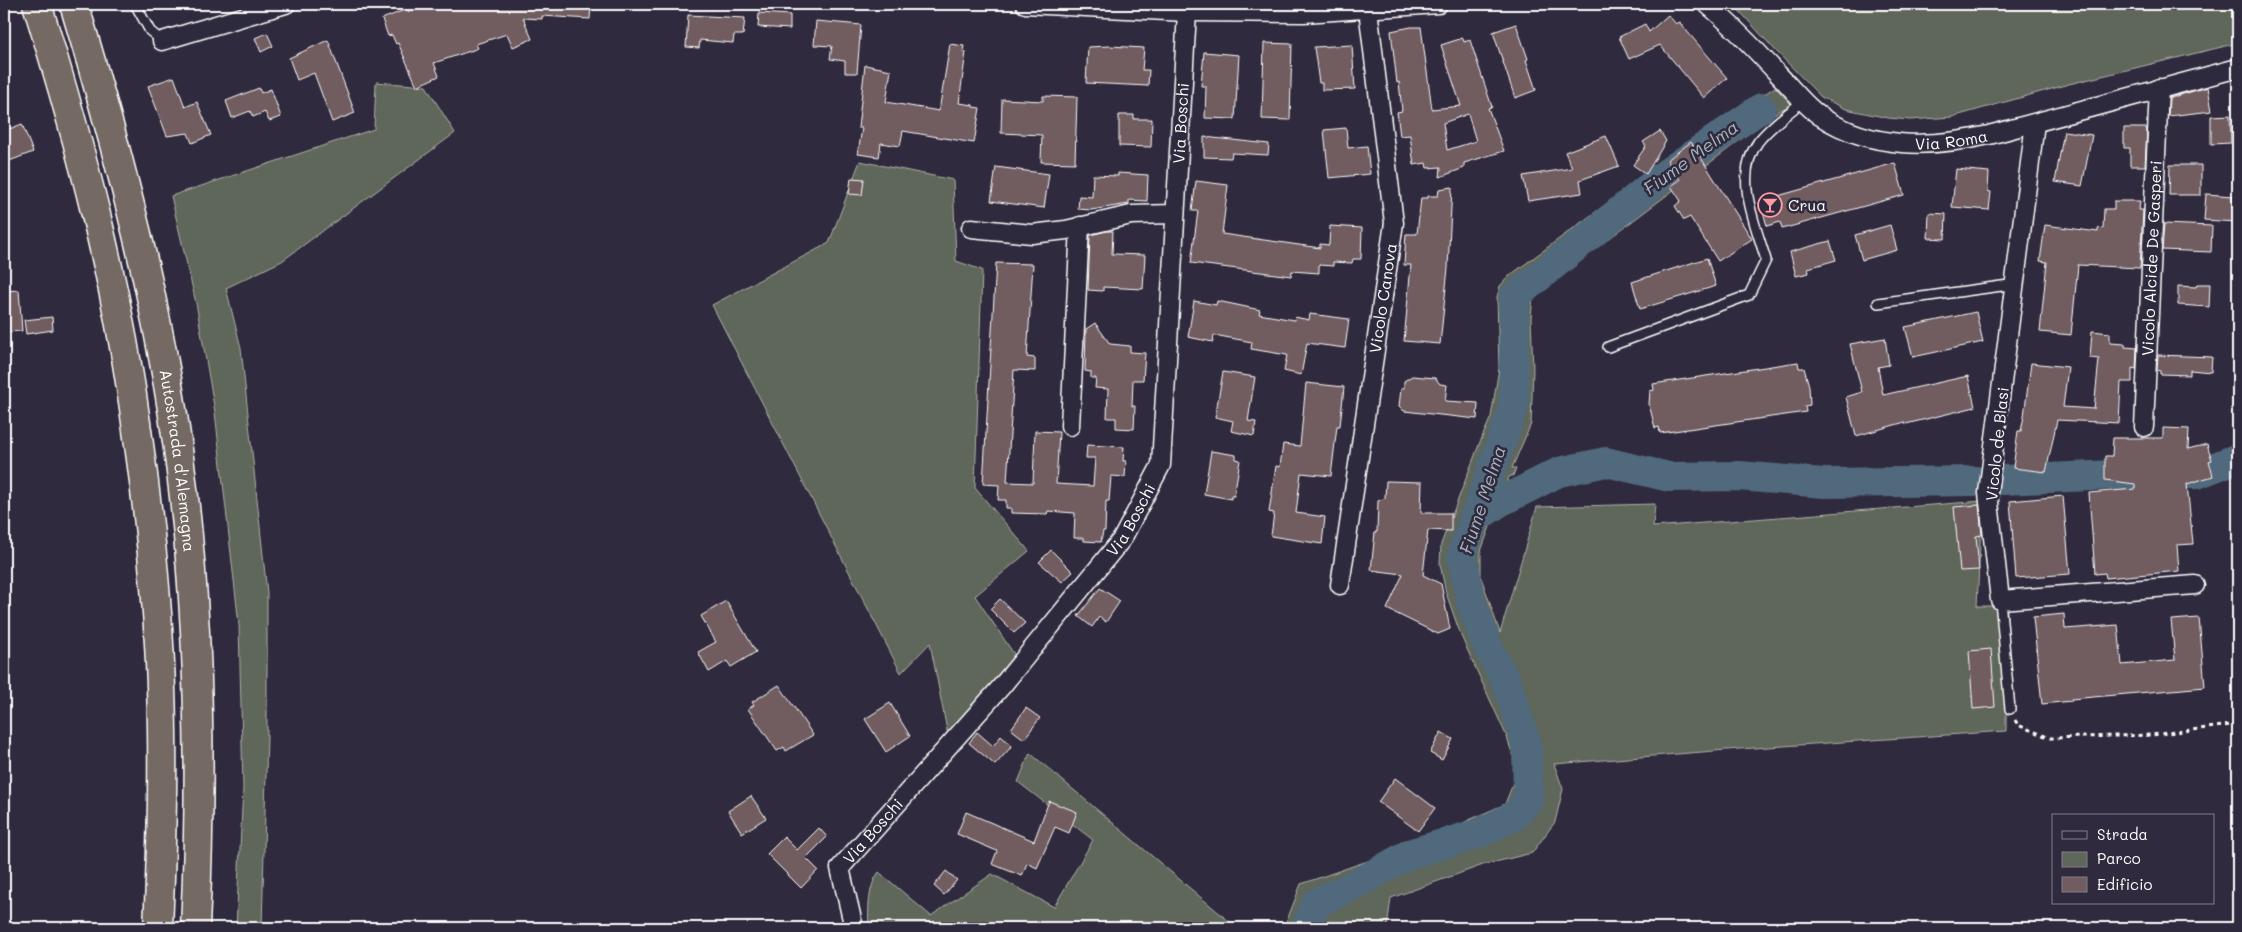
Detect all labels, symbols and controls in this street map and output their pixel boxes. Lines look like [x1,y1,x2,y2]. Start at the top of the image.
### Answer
street label: Via Boschi [1167,82,1193,164]
water label: Fiume Melma [1638,114,1743,200]
street label: Via Roma [1915,125,1989,154]
street label: Vicolo Alcide De Gasperi [2136,160,2166,356]
bar icon: Crua [1757,192,1783,218]
place label: Crua [1788,194,1826,215]
street label: Vicolo Canova [1364,242,1401,355]
street label: Autostrada d'Alemagna [156,368,200,553]
street label: Vicolo de Blasi [1980,386,2013,502]
water label: Fiume Melma [1453,443,1511,557]
street label: Via Boschi [1101,480,1159,560]
street label: Via Boschi [838,794,907,868]
legend [2052,814,2214,904]
text: Strada [2097,824,2148,844]
text: Parco [2097,848,2141,868]
text: Edificio [2097,874,2153,894]

